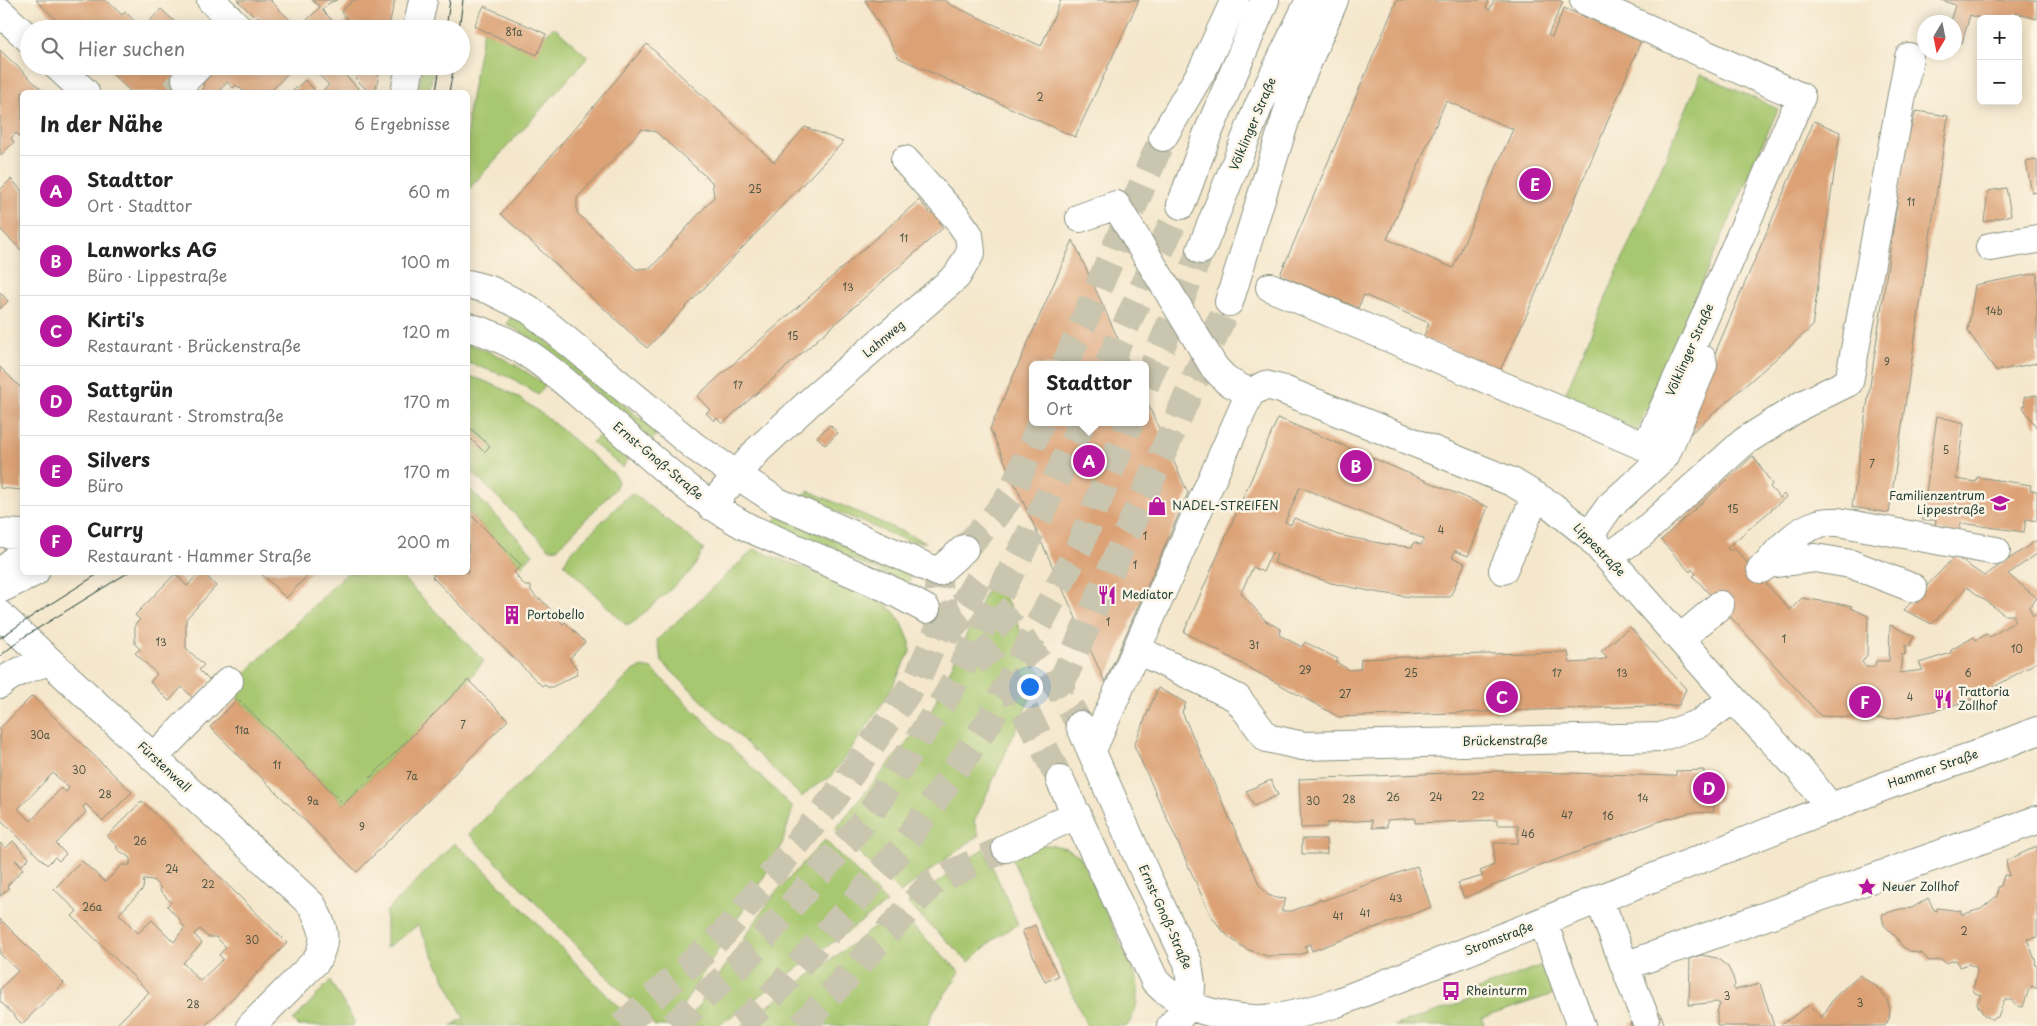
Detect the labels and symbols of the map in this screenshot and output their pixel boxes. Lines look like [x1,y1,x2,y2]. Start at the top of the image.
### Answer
north arrow [1917,15,1962,60]
house number: 81a [506,24,523,39]
street label: Völklinger Straße [1224,74,1280,173]
house number: 2 [1036,89,1044,104]
pin: E [1519,165,1551,203]
house number: 25 [748,181,762,196]
house number: 11 [1907,194,1915,209]
house number: 11 [900,230,908,245]
house number: 13 [842,279,854,294]
street label: Völklinger Straße [1661,300,1718,399]
house number: 14b [1986,303,2003,318]
street label: Lahnweg [858,315,908,361]
house number: 15 [788,328,798,343]
house number: 9 [1884,354,1890,369]
house number: 17 [733,377,744,392]
street label: Ernst-Gnoß-Straße [610,417,708,503]
pin: A [1073,442,1105,480]
house number: 5 [1943,442,1949,457]
pin: B [1340,447,1372,485]
house number: 7 [1869,456,1875,471]
place label: Familienzentrum Lippestraße [1889,486,1985,518]
school or university icon: Familienzentrum Lippestraße [1989,492,2011,514]
shop icon: NADEL-STREIFEN [1146,495,1168,517]
place label: NADEL-STREIFEN [1172,496,1279,514]
house number: 15 [1728,501,1738,516]
street label: Lippestraße [1570,518,1630,580]
house number: 4 [1438,522,1445,537]
house number: 1 [1143,528,1147,543]
house number: 1 [1133,557,1137,572]
restaurant icon: Mediator [1096,584,1118,606]
place label: Mediator [1122,585,1174,603]
building icon: Portobello [501,604,523,626]
place label: Portobello [527,605,585,623]
house number: 1 [1106,614,1110,629]
house number: 1 [1782,631,1786,646]
house number: 13 [155,634,167,649]
house number: 31 [1249,637,1259,652]
house number: 10 [2011,641,2023,656]
house number: 29 [1299,662,1312,677]
house number: 25 [1404,665,1418,680]
house number: 17 [1552,665,1563,680]
house number: 13 [1616,665,1628,680]
house number: 6 [1964,665,1972,680]
your location [1017,674,1043,700]
pin: C [1486,678,1518,716]
place label: Trattoria Zollhof [1958,682,2010,714]
pin: F [1849,683,1881,721]
house number: 27 [1339,686,1352,701]
restaurant icon: Trattoria Zollhof [1932,688,1954,710]
house number: 4 [1907,689,1914,704]
house number: 7 [460,717,466,732]
house number: 11a [235,722,250,737]
house number: 30a [30,727,51,742]
street label: Brückenstraße [1462,730,1548,750]
street label: Fürstenwall [134,737,195,796]
street label: Hammer Straße [1885,744,1980,792]
house number: 11 [273,757,281,772]
house number: 30 [72,762,86,777]
house number: 7a [406,768,418,783]
pin: D [1693,769,1725,807]
house number: 28 [98,786,112,801]
house number: 22 [1471,788,1485,803]
house number: 26 [1386,789,1400,804]
house number: 24 [1429,789,1443,804]
house number: 14 [1637,790,1649,805]
house number: 28 [1342,791,1356,806]
house number: 9a [307,793,320,808]
house number: 30 [1306,793,1320,808]
house number: 47 [1561,807,1574,822]
house number: 16 [1602,808,1614,823]
house number: 9 [359,819,365,834]
house number: 46 [1521,826,1535,841]
house number: 26 [133,833,147,848]
house number: 24 [165,861,179,876]
street label: Ernst-Gnoß-Straße [1135,861,1197,972]
house number: 22 [201,876,215,891]
place icon: Neuer Zollhof [1856,876,1878,898]
place label: Neuer Zollhof [1882,877,1960,895]
house number: 43 [1390,890,1403,905]
house number: 26a [82,899,103,914]
house number: 41 [1360,905,1370,920]
house number: 41 [1333,908,1343,923]
street label: Stromstraße [1462,917,1536,959]
house number: 2 [1960,923,1968,938]
house number: 30 [245,932,259,947]
bus stop icon: Rheinturm [1440,980,1462,1002]
place label: Rheinturm [1466,981,1527,999]
house number: 3 [1724,988,1730,1003]
house number: 3 [1857,995,1863,1010]
house number: 28 [186,996,200,1011]

